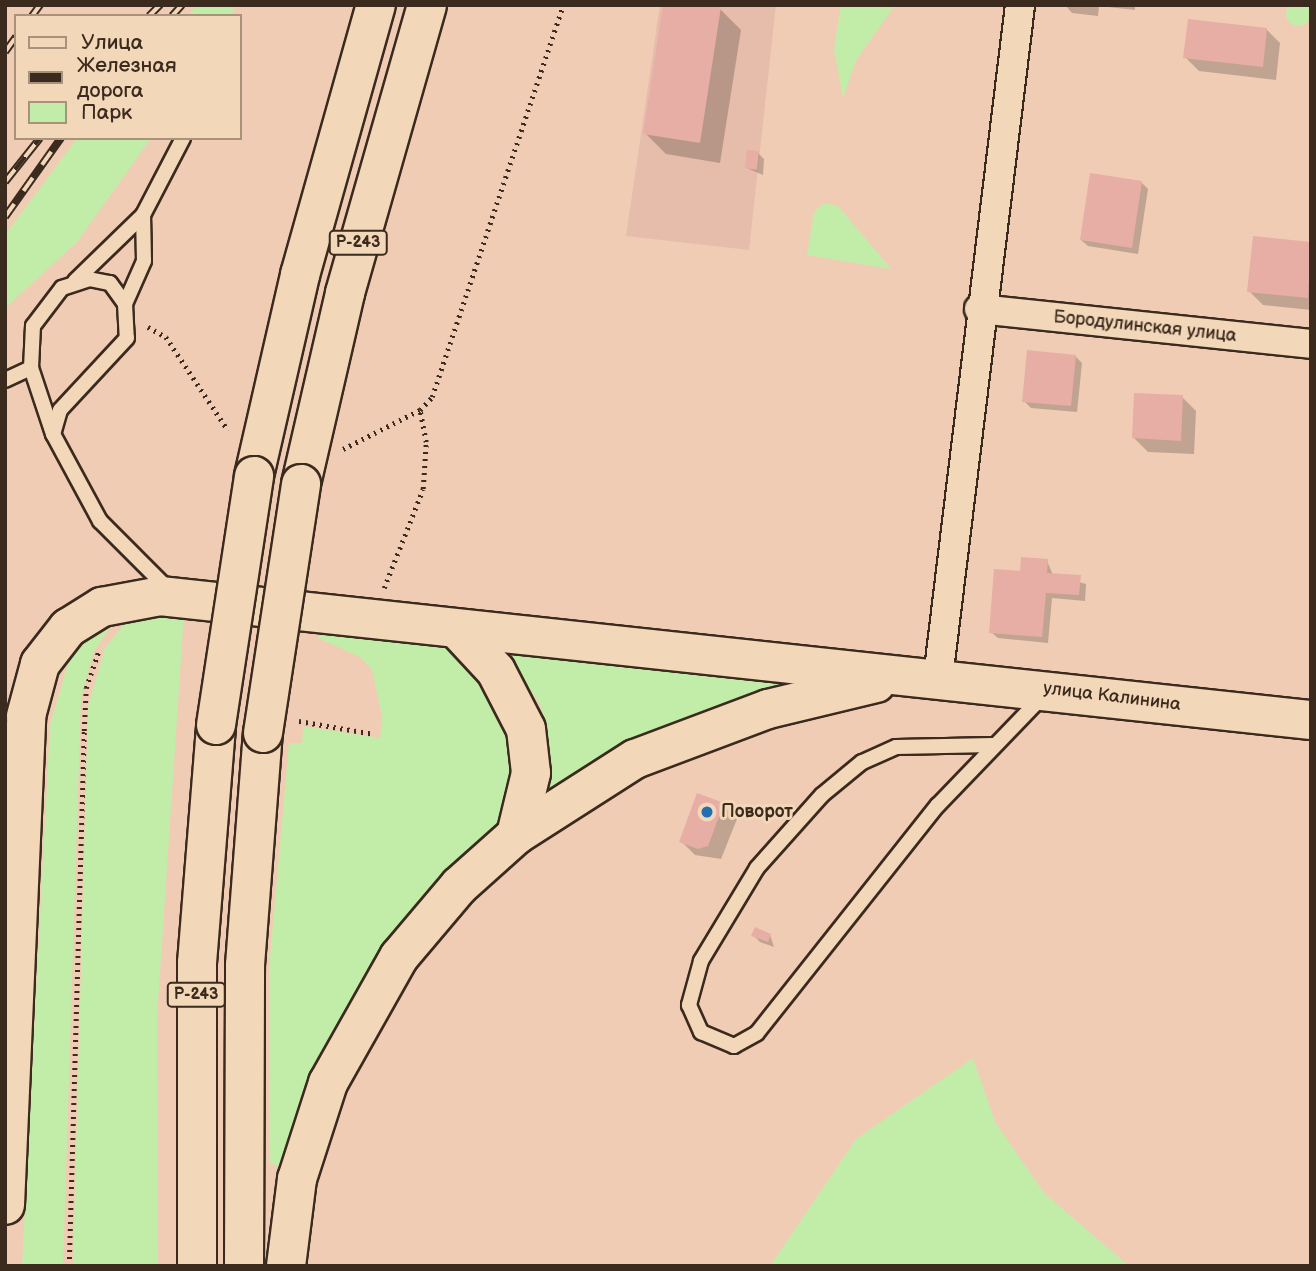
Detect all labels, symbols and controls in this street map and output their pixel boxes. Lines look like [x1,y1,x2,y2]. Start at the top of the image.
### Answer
legend [14,14,242,140]
text: Улица [81,30,143,55]
text: Железная дорога [77,53,177,103]
text: Парк [81,100,132,125]
road number: Р-243 [328,230,388,256]
street label: Бородулинская улица [1052,307,1238,347]
street label: улица Калинина [1042,678,1182,716]
place label: Поворот [721,801,793,823]
marker: Поворот [699,804,715,820]
road number: Р-243 [166,982,226,1007]

